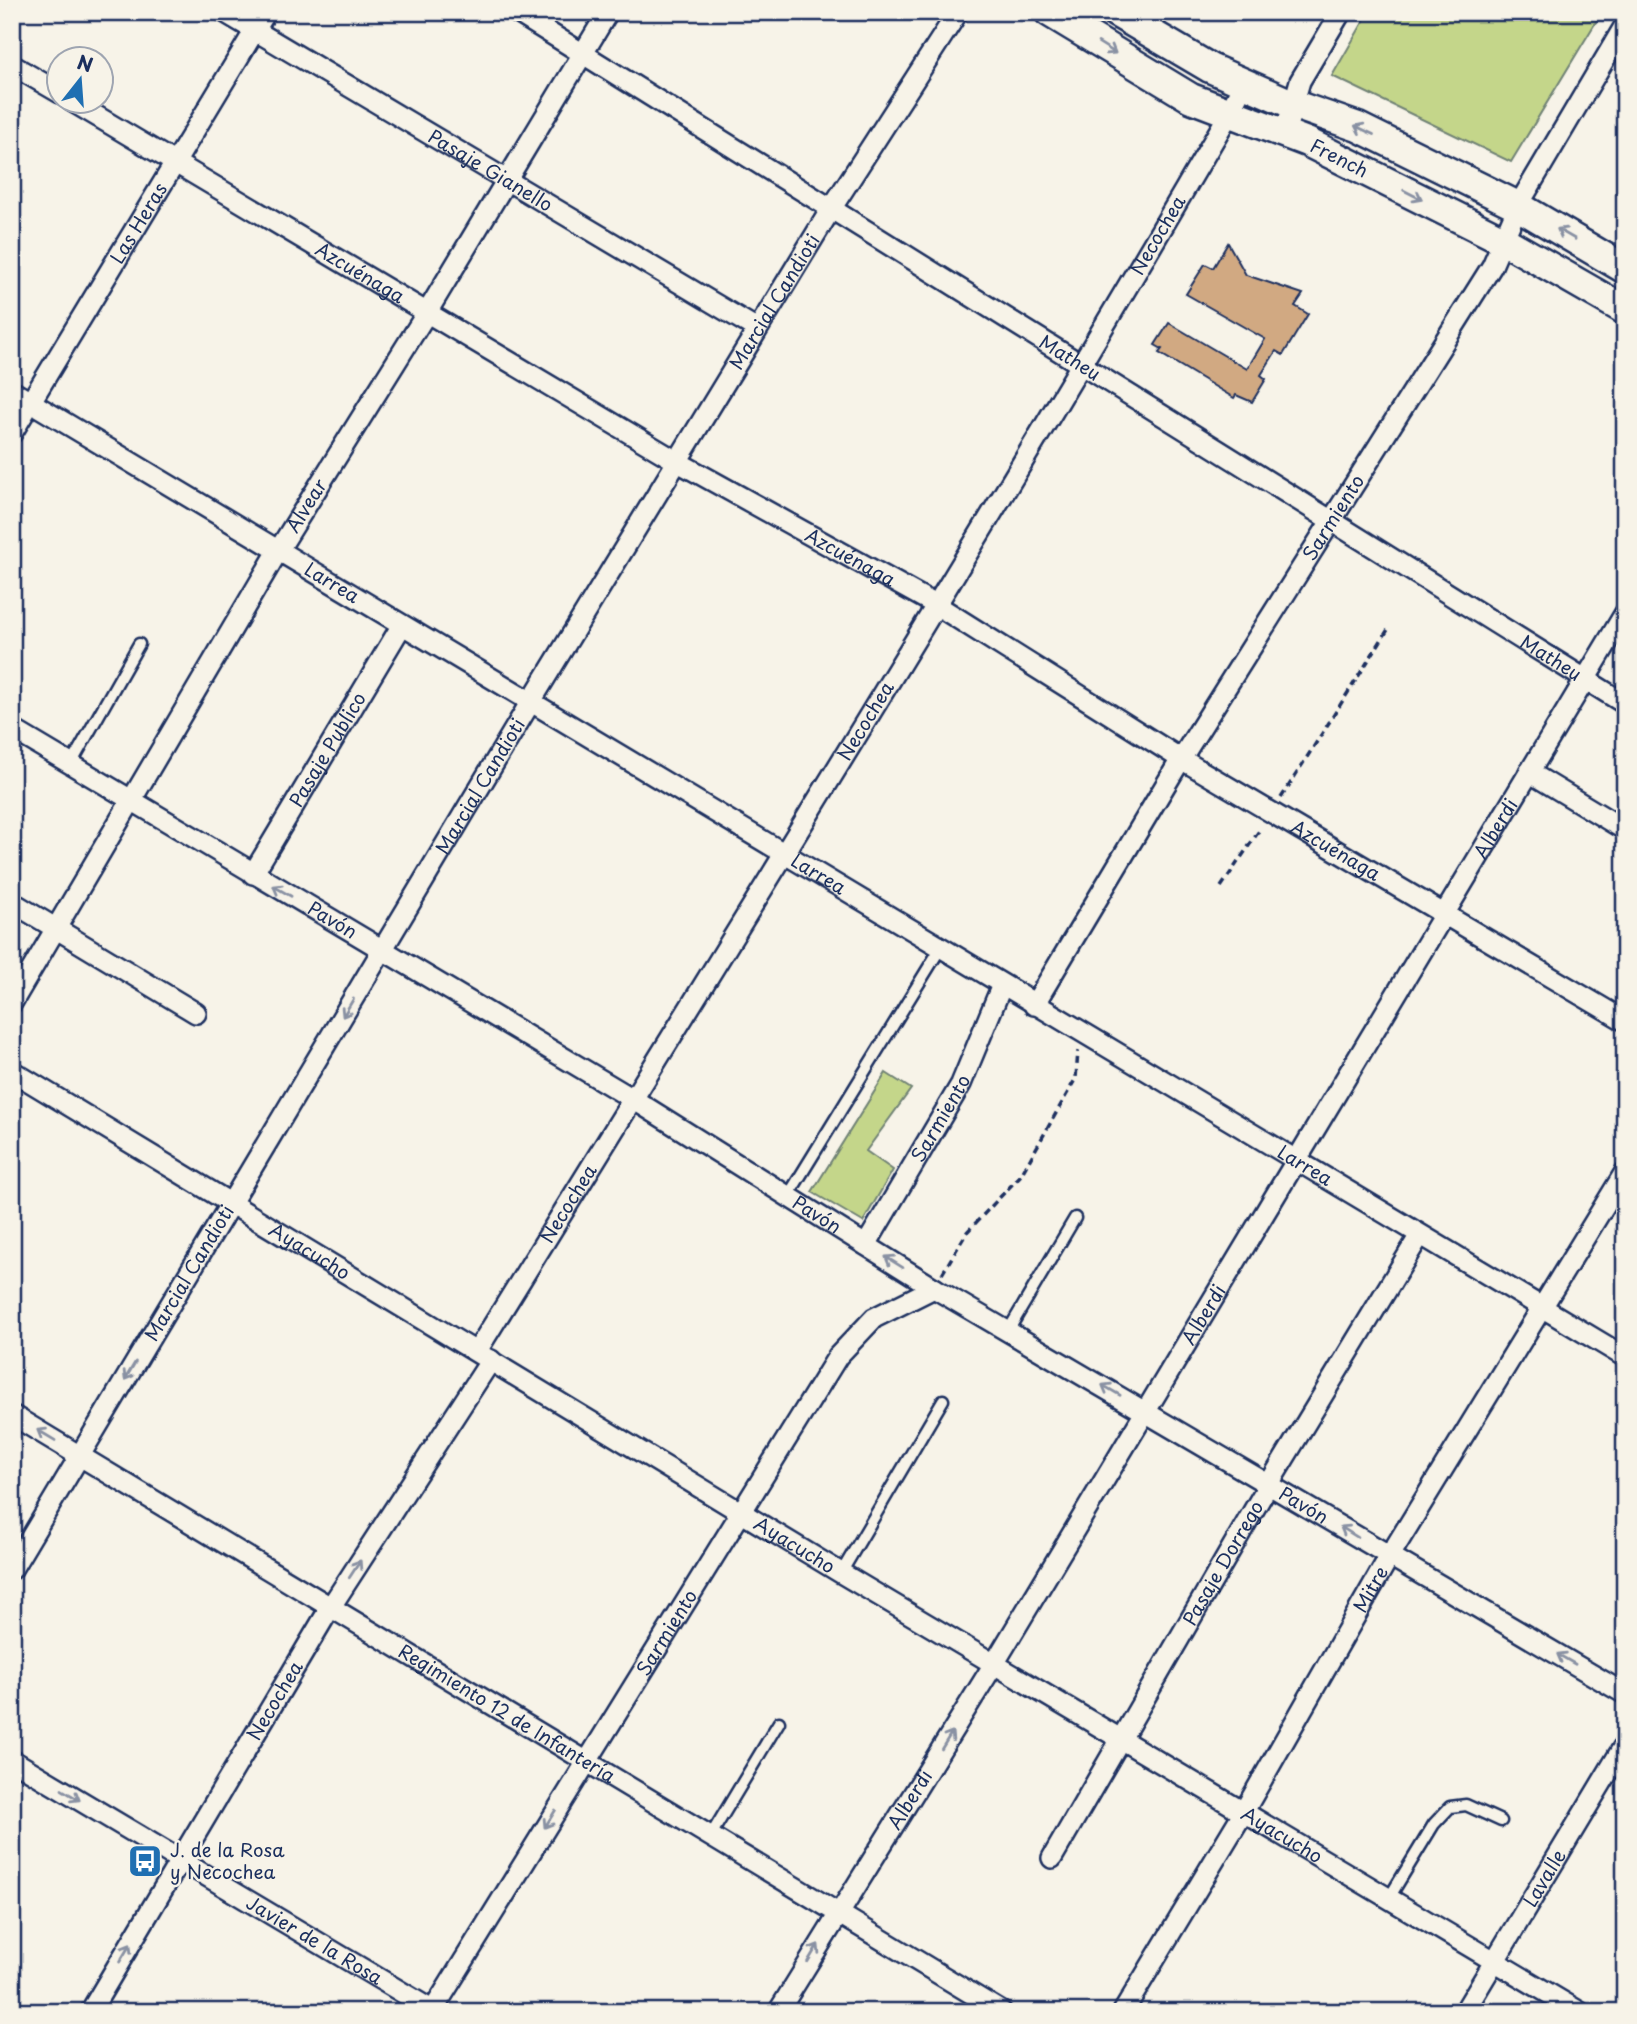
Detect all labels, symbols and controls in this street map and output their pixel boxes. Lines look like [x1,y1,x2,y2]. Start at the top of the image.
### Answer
one-way arrow [1096,41,1116,55]
north arrow [46,46,116,116]
text: N [74,47,97,78]
street label: Pasaje Gianello [423,122,558,218]
one-way arrow [1353,123,1375,136]
street label: French [1306,131,1373,183]
street label: Las Heras [102,177,173,269]
one-way arrow [1402,188,1423,202]
street label: Necochea [1122,189,1192,280]
one-way arrow [1556,227,1576,241]
street label: Marcial Candioti [722,228,826,374]
street label: Azcuénaga [311,234,410,309]
street label: Matheu [1034,327,1107,387]
street label: Sarmiento [1295,469,1370,565]
street label: Alvear [278,472,333,537]
street label: Azcuénaga [801,520,901,593]
street label: Larrea [300,554,365,609]
street label: Matheu [1515,627,1588,687]
street label: Necochea [830,675,900,766]
street label: Pasaje Publico [281,686,372,812]
street label: Marcial Candioti [428,712,531,859]
street label: Alberdi [1466,793,1524,863]
street label: Azcuénaga [1286,812,1386,887]
street label: Larrea [786,846,852,900]
one-way arrow [272,883,292,897]
street label: Pavón [303,893,363,945]
one-way arrow [341,997,355,1017]
street label: Sarmiento [903,1070,976,1167]
street label: Larrea [1273,1137,1338,1192]
street label: Necochea [532,1158,603,1249]
street label: Pavón [787,1188,847,1240]
street label: Marcial Candioti [137,1199,240,1346]
street label: Ayacucho [264,1215,356,1286]
one-way arrow [885,1255,904,1270]
street label: Alberdi [1174,1279,1232,1350]
one-way arrow [123,1360,137,1380]
one-way arrow [1102,1383,1122,1397]
one-way arrow [36,1427,56,1441]
street label: Pavón [1274,1479,1334,1530]
street label: Pasaje Dorrego [1175,1495,1269,1630]
street label: Ayacucho [749,1509,841,1580]
one-way arrow [1339,1524,1359,1538]
one-way arrow [348,1560,362,1579]
street label: Mitre [1345,1560,1394,1617]
street label: Sarmiento [628,1584,703,1681]
street label: Regimiento 12 de Infantería [394,1636,621,1789]
one-way arrow [1556,1652,1576,1666]
street label: Necochea [239,1655,309,1746]
one-way arrow [940,1730,954,1750]
street label: Alberdi [880,1764,938,1834]
one-way arrow [60,1789,80,1803]
street label: Ayacucho [1236,1799,1328,1869]
one-way arrow [543,1808,557,1828]
place label: J. de la Rosa y Necochea [170,1835,285,1885]
bus stop icon: J. de la Rosa y Necochea [126,1842,164,1880]
street label: Lavalle [1515,1844,1572,1912]
street label: Javier de la Rosa [241,1888,389,1991]
one-way arrow [118,1944,132,1964]
one-way arrow [807,1944,821,1964]

